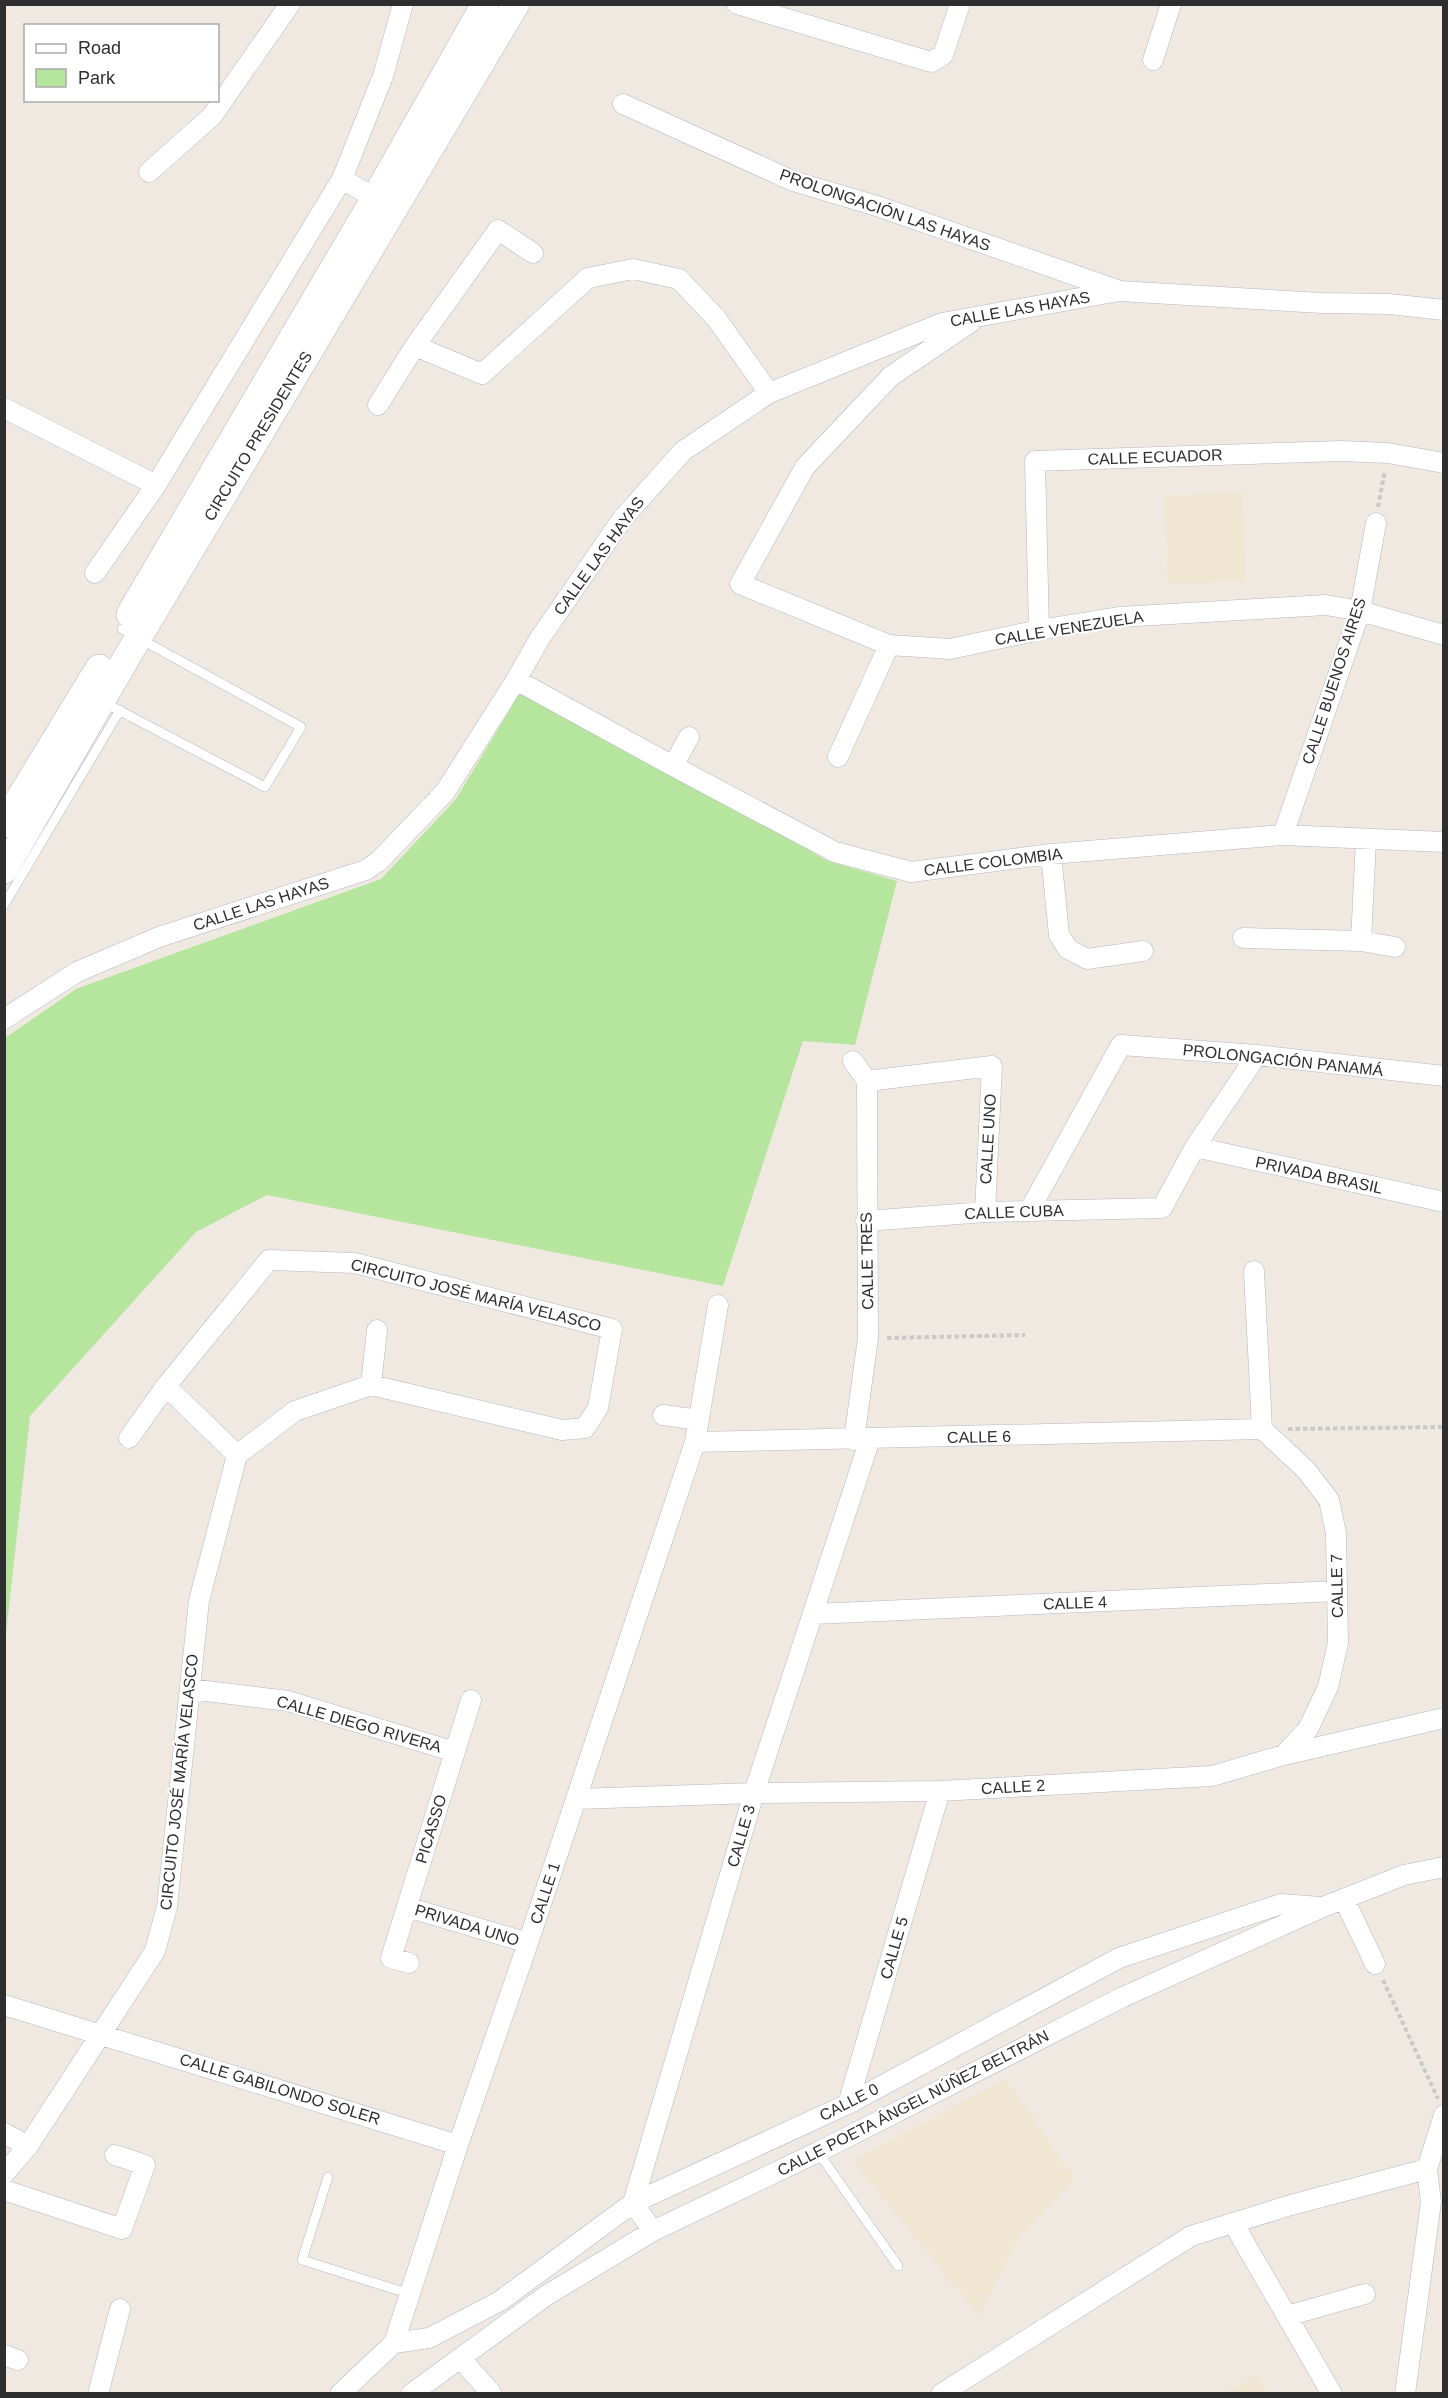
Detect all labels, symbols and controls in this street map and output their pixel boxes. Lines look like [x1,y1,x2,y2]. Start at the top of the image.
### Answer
legend [24,24,219,102]
text: Road [78,38,121,58]
text: Park [78,68,116,88]
street label: PROLONGACIÓN LAS HAYAS [777,165,993,254]
street label: CALLE LAS HAYAS [949,288,1091,330]
street label: CIRCUITO PRESIDENTES [201,348,315,524]
street label: CALLE ECUADOR [1087,446,1223,468]
street label: CALLE LAS HAYAS [550,494,648,618]
street label: CALLE BUENOS AIRES [1299,595,1369,767]
street label: CALLE VENEZUELA [993,608,1145,648]
street label: CALLE COLOMBIA [923,845,1064,879]
street label: CALLE LAS HAYAS [191,874,331,934]
street label: PROLONGACIÓN PANAMÁ [1182,1040,1385,1079]
street label: CALLE UNO [977,1093,999,1185]
street label: PRIVADA BRASIL [1254,1153,1384,1197]
street label: CALLE CUBA [964,1202,1064,1222]
street label: CALLE TRES [858,1212,876,1310]
street label: CIRCUITO JOSÉ MARÍA VELASCO [349,1255,603,1334]
street label: CALLE 6 [947,1428,1011,1446]
street label: CALLE 7 [1328,1554,1346,1618]
street label: CALLE 4 [1043,1593,1107,1613]
street label: CIRCUITO JOSÉ MARÍA VELASCO [156,1653,201,1911]
street label: CALLE DIEGO RIVERA [275,1692,444,1756]
street label: CALLE 2 [981,1777,1046,1797]
street label: PICASSO [412,1792,450,1866]
street label: CALLE 3 [724,1803,758,1869]
street label: CALLE 1 [527,1860,563,1926]
street label: PRIVADA UNO [413,1901,521,1949]
street label: CALLE 5 [877,1915,911,1981]
street label: CALLE POETA ÁNGEL NÚÑEZ BELTRÁN [774,2025,1051,2179]
street label: CALLE GABILONDO SOLER [178,2050,382,2128]
street label: CALLE 0 [817,2080,881,2124]

